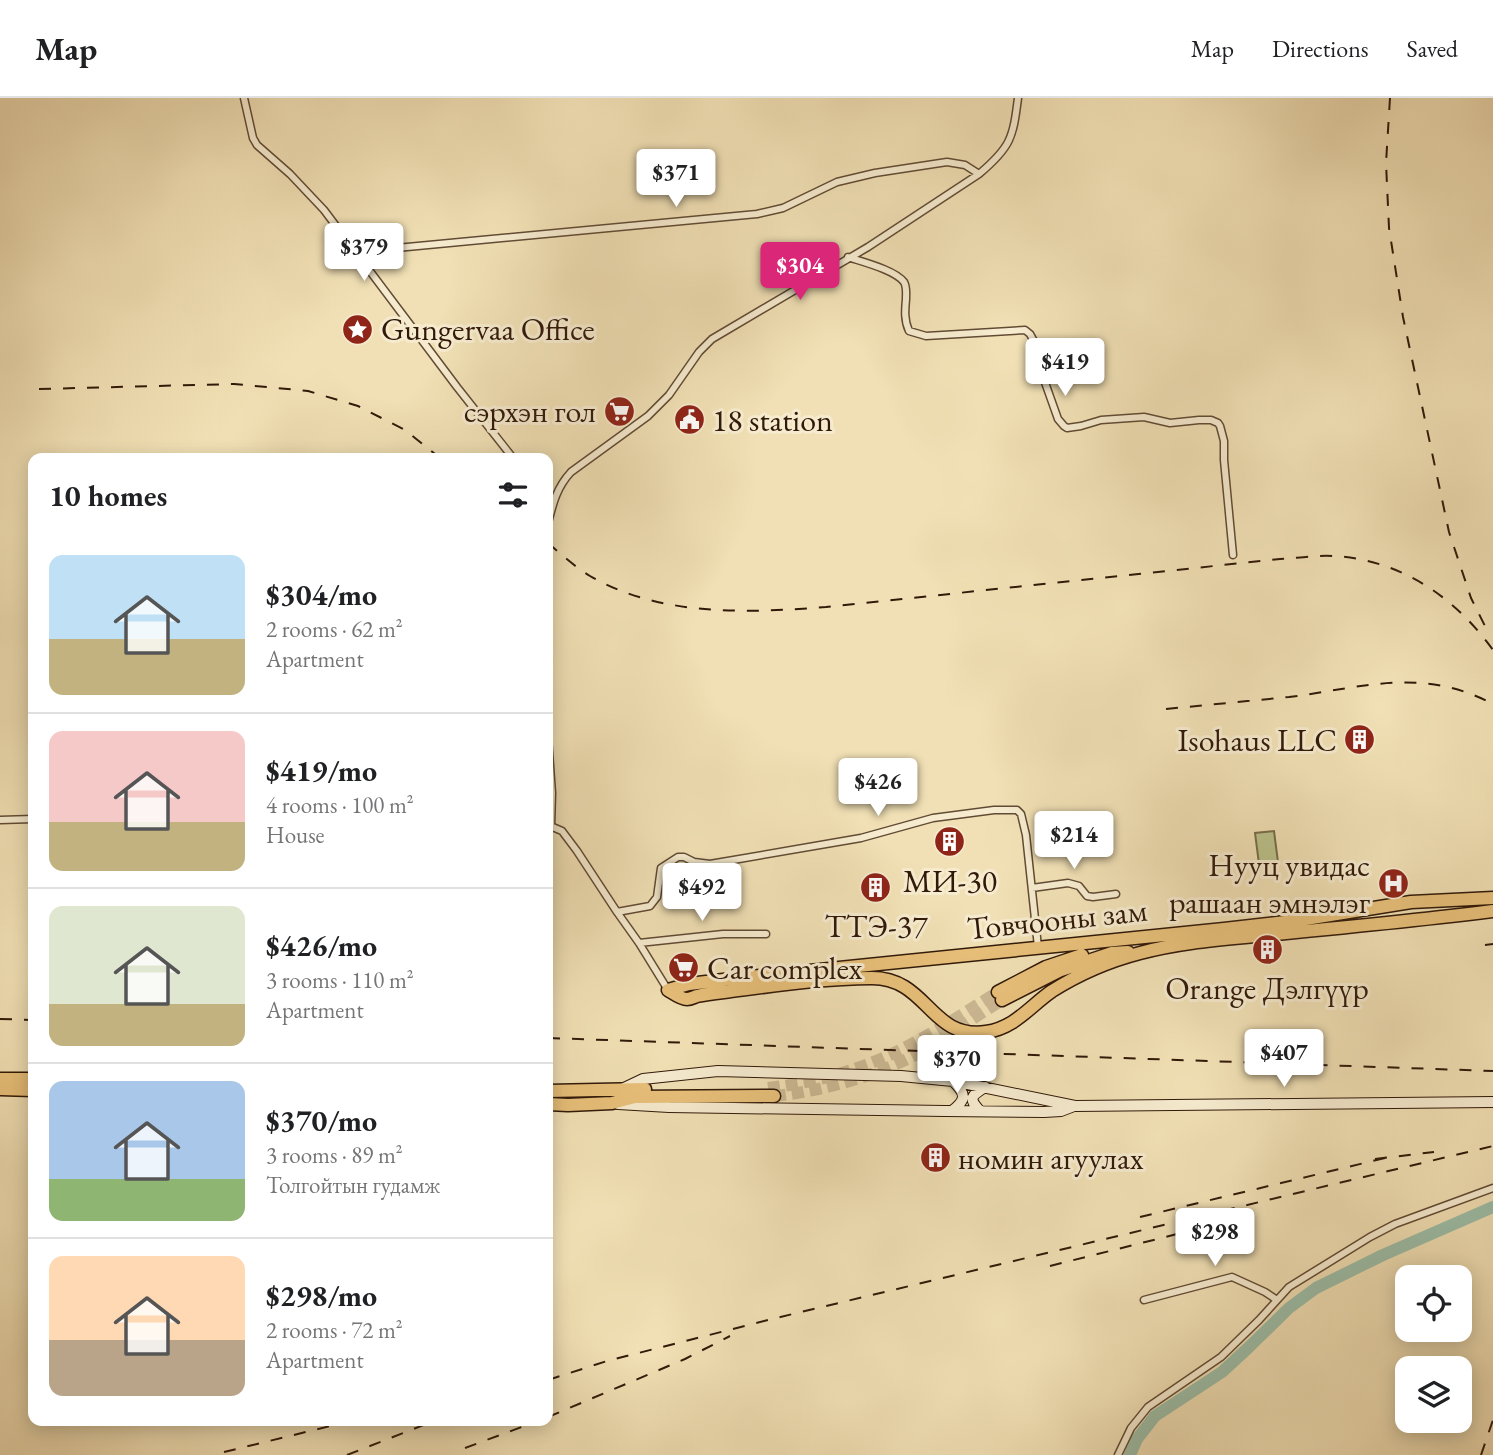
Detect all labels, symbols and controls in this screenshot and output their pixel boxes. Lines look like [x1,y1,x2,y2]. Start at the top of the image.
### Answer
text: Map [35,27,97,70]
text: Map [1191,33,1234,64]
text: Directions [1272,33,1369,64]
text: Saved [1407,33,1458,64]
pin: $371 [635,150,717,209]
text: $371 [652,157,700,187]
pin: $379 [323,223,405,283]
text: $379 [340,231,388,261]
pin: $304 [759,242,841,302]
text: $304 [776,250,824,280]
place label: Gungervaa Office [381,308,595,350]
place icon: Gungervaa Office [341,312,375,346]
pin: $419 [1024,338,1106,398]
text: $419 [1041,346,1089,376]
place label: сэрхэн гол [464,390,596,432]
supermarket icon: сэрхэн гол [602,394,636,428]
place label: 18 station [712,399,833,441]
public building icon: 18 station [672,403,706,437]
text: 10 homes [49,476,167,515]
icon: filters [494,476,532,514]
text: $304/mo [266,575,377,614]
icon: home [105,583,189,667]
text: 2 rooms · 62 m² [266,614,403,644]
text: Apartment [266,644,364,674]
place label: Isohaus LLC [1177,719,1337,761]
building icon: Isohaus LLC [1343,723,1377,757]
text: $419/mo [266,751,377,790]
pin: $426 [837,758,919,818]
icon: home [105,759,189,843]
text: $426 [854,766,902,796]
text: 4 rooms · 100 m² [266,790,414,820]
pin: $214 [1033,812,1115,871]
text: $214 [1050,819,1098,849]
text: House [266,820,325,850]
building icon: МИ-30 [933,825,967,859]
place label: Нууц увидас рашаан эмнэлэг [1169,844,1371,923]
place label: МИ-30 [903,860,997,902]
pin: $492 [661,864,743,923]
hospital icon: Нууц увидас рашаан эмнэлэг [1376,866,1410,900]
building icon: ТТЭ-37 [859,870,893,904]
text: $492 [678,871,726,901]
street label: Товчооны зам [965,889,1149,949]
place label: ТТЭ-37 [824,905,928,947]
text: $426/mo [266,926,377,965]
building icon: Orange Дэлгүүр [1250,932,1284,966]
icon: home [105,934,189,1018]
place label: Car complex [707,947,863,989]
supermarket icon: Car complex [667,951,701,985]
text: 3 rooms · 110 m² [266,965,414,995]
place label: Orange Дэлгүүр [1165,967,1369,1009]
text: Apartment [266,995,364,1025]
pin: $407 [1243,1030,1325,1089]
pin: $370 [916,1035,998,1095]
text: $407 [1260,1037,1308,1067]
text: $370 [933,1043,981,1073]
text: $370/mo [266,1101,377,1140]
icon: home [105,1109,189,1193]
place label: номин агуулах [958,1137,1144,1179]
text: 3 rooms · 89 m² [266,1140,403,1170]
building icon: номин агуулах [918,1141,952,1175]
text: Толгойтын гудамж [266,1170,440,1200]
pin: $298 [1174,1208,1256,1268]
text: $298 [1191,1216,1239,1246]
map controls [1395,1265,1472,1433]
button: locate [1395,1265,1472,1342]
text: $298/mo [266,1276,377,1315]
icon: home [105,1284,189,1368]
text: 2 rooms · 72 m² [266,1315,403,1345]
text: Apartment [266,1345,364,1375]
button: layers [1395,1356,1472,1433]

